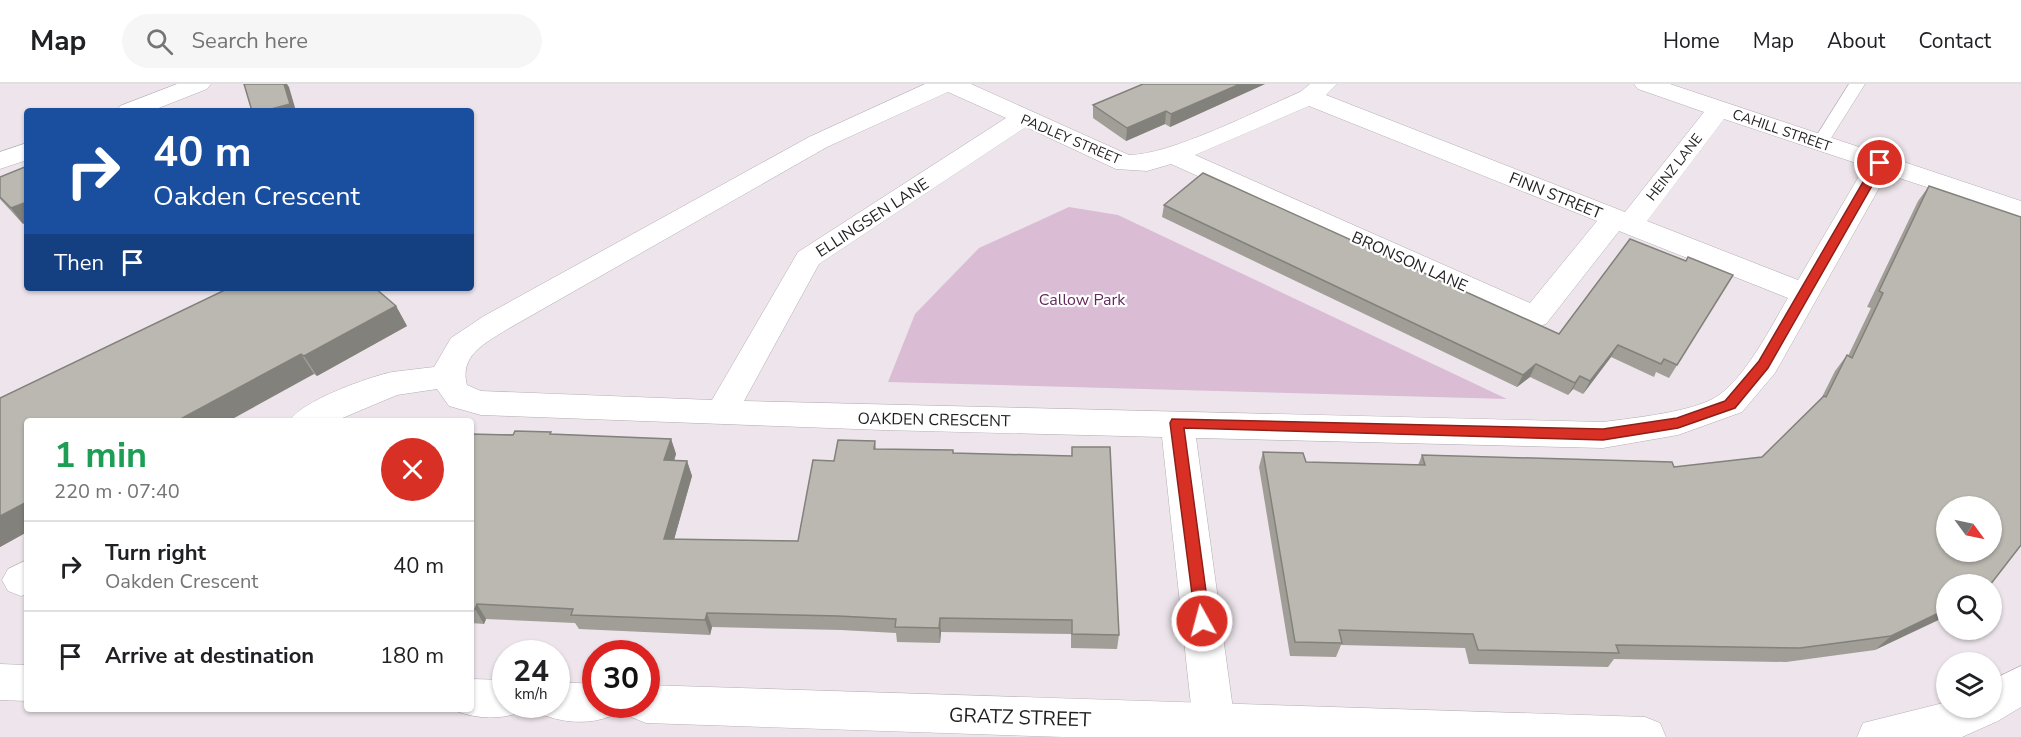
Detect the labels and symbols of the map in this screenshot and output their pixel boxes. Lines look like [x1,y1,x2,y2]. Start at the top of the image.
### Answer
street label: CAHILL STREET [1730,105,1834,156]
street label: PADLEY STREET [1018,110,1124,169]
street label: HEINZ LANE [1642,130,1707,205]
pin [1854,137,1905,188]
street label: FINN STREET [1506,167,1606,225]
street label: ELLINGSEN LANE [812,173,933,263]
street label: BRONSON LANE [1348,226,1471,297]
park label: Callow Park [1039,289,1126,311]
street label: OAKDEN CRESCENT [857,408,1011,432]
north arrow [1936,496,2002,562]
position arrow [1170,589,1234,653]
speed limit sign: 30 [582,640,660,718]
street label: GRATZ STREET [948,702,1091,733]

